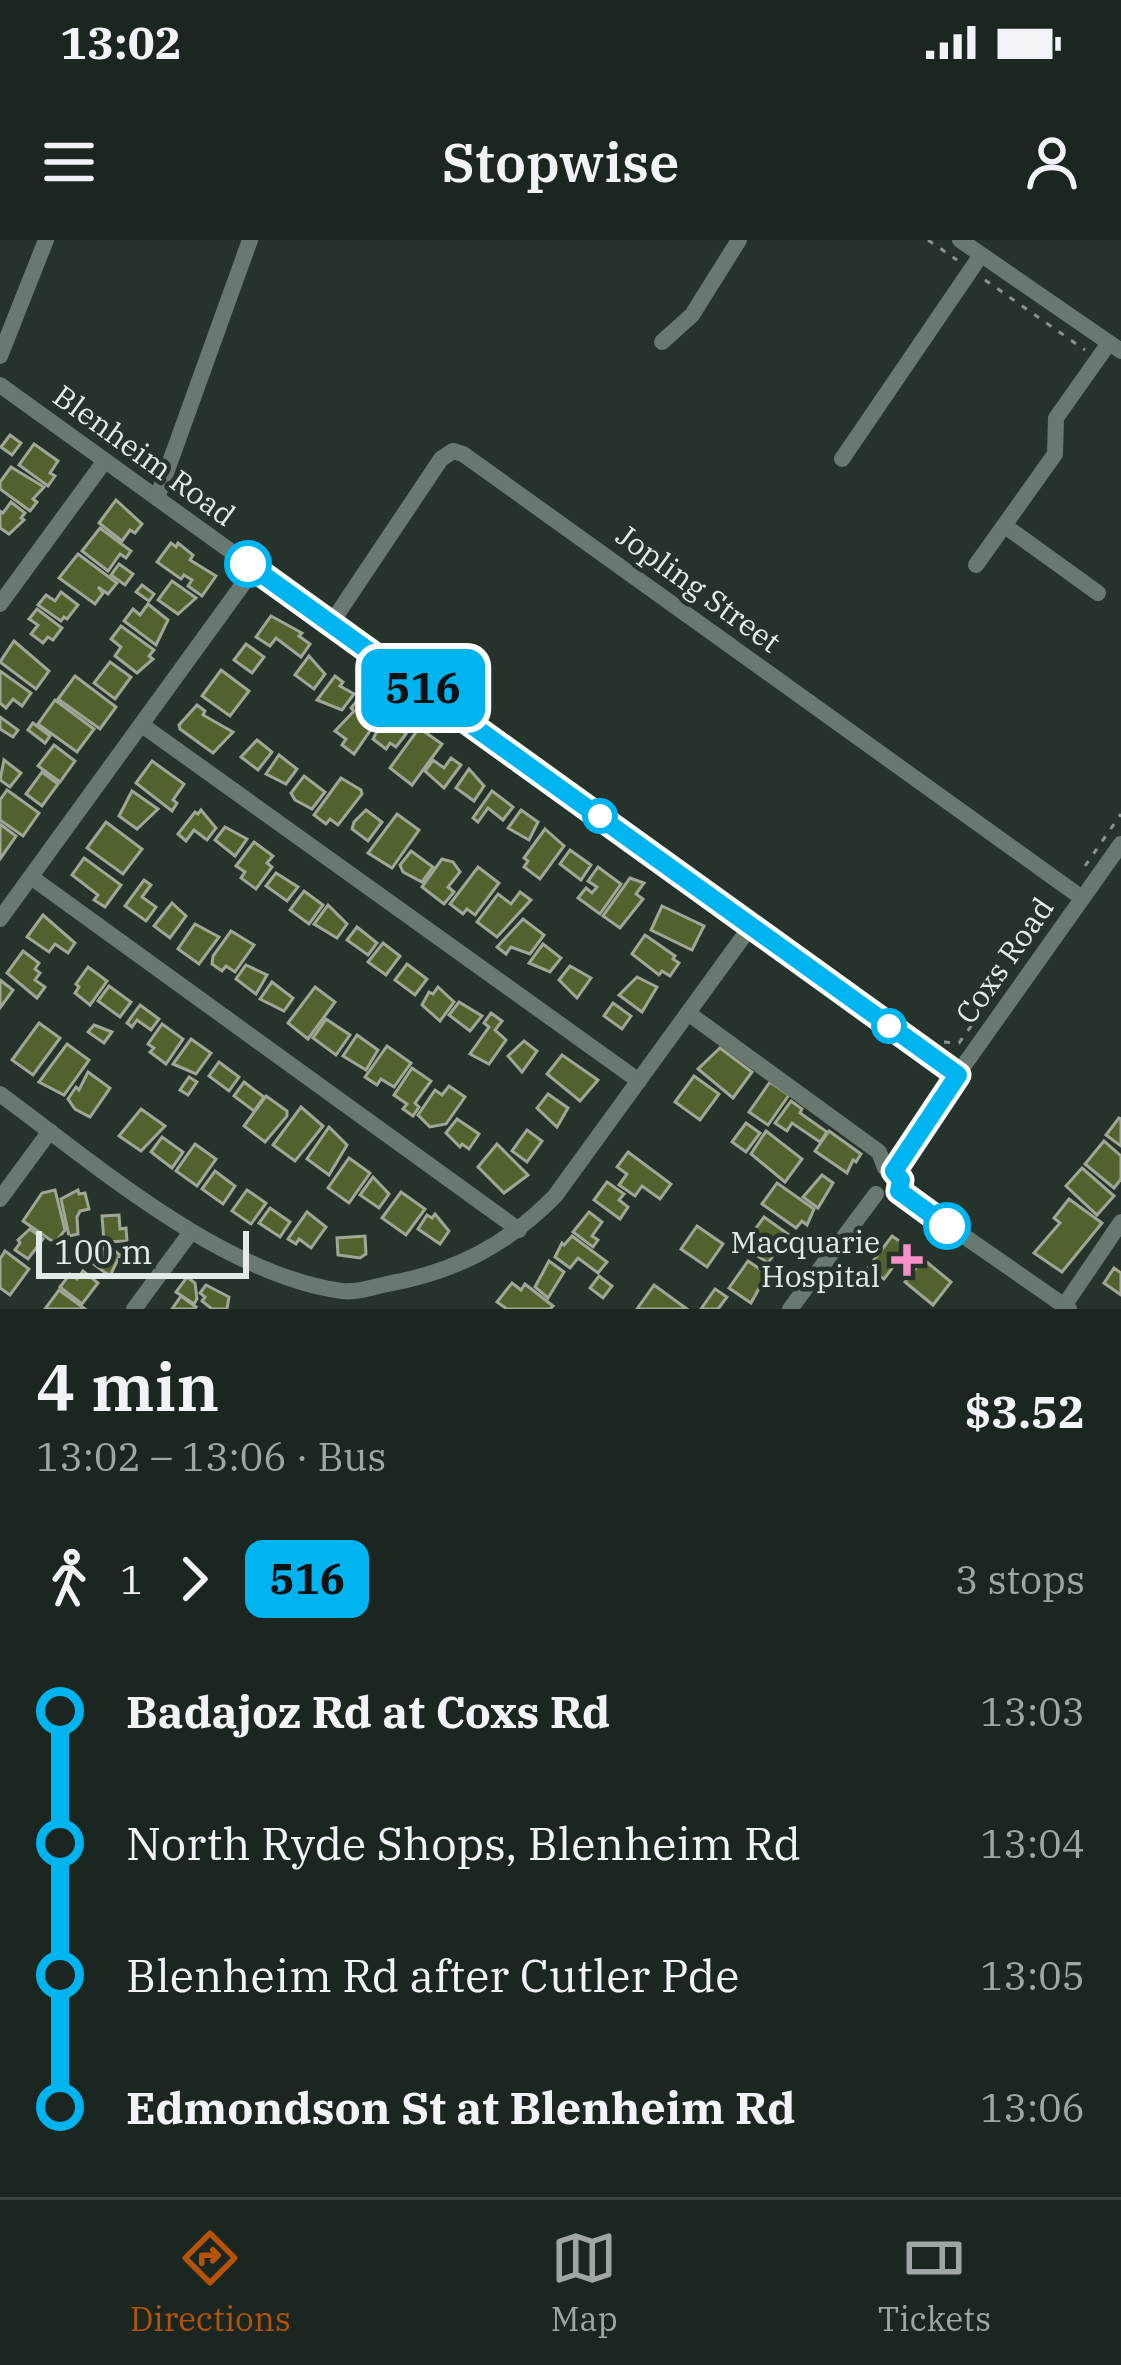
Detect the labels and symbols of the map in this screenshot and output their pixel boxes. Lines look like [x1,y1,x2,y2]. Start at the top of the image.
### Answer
street label: Blenheim Road [46,376,244,534]
street label: Jopling Street [609,515,789,661]
unlabelled marker [226,542,270,586]
line badge: 516 [354,649,492,727]
unlabelled marker [584,800,616,832]
street label: Coxs Road [946,889,1061,1031]
unlabelled marker [873,1010,905,1042]
unlabelled marker [925,1204,969,1248]
place label: Macquarie Hospital [730,1222,880,1295]
scale bar [36,1225,249,1278]
marker: Macquarie Hospital [891,1244,923,1276]

